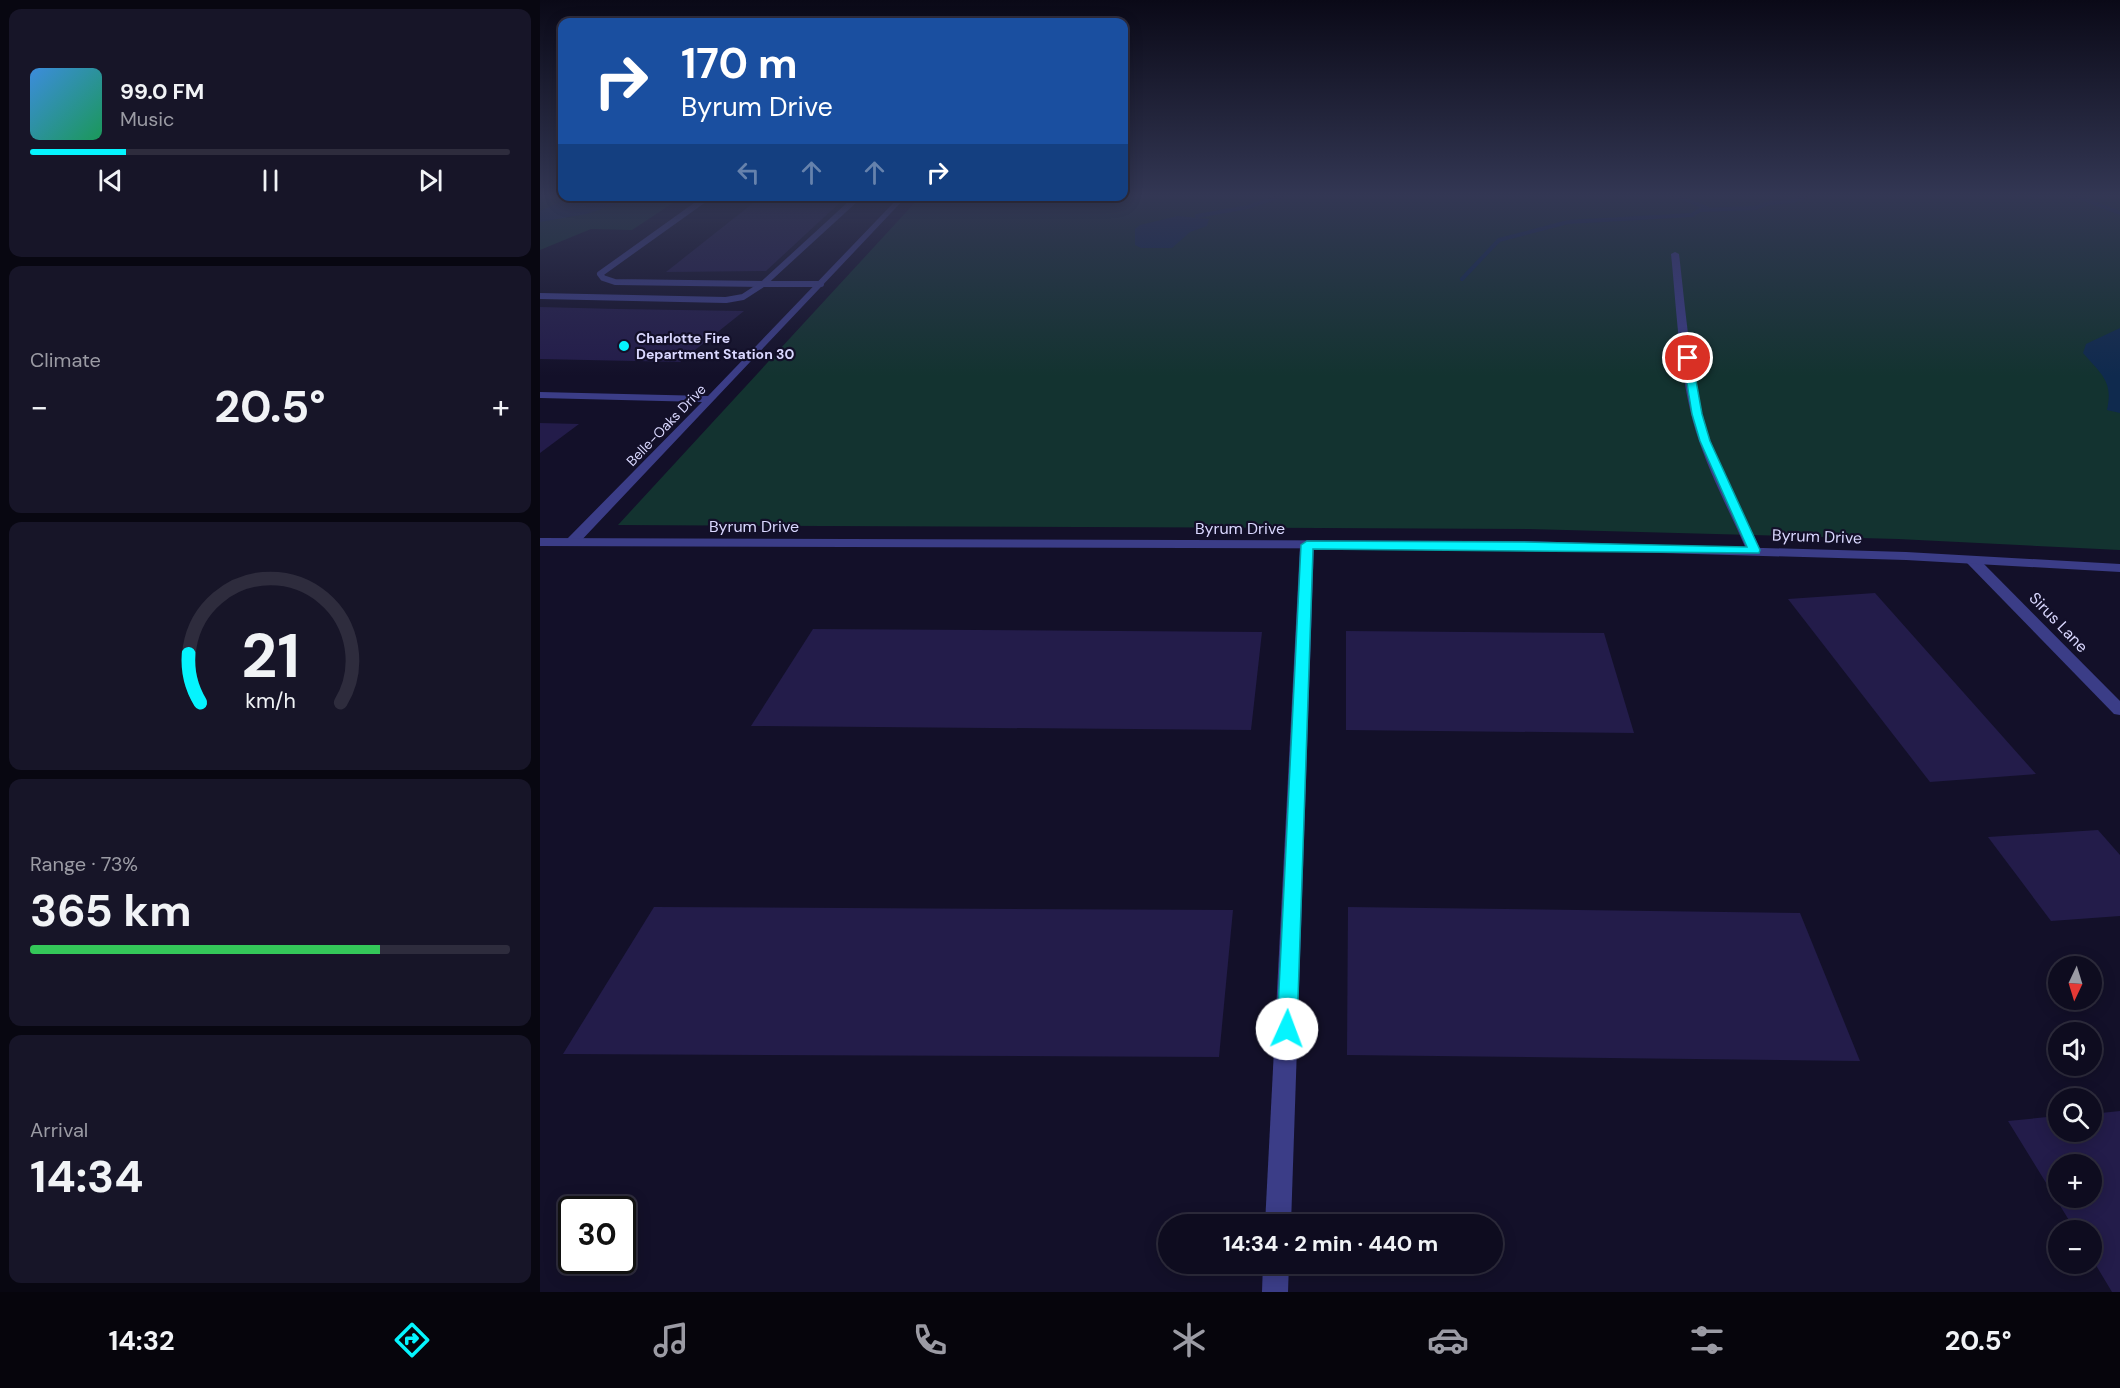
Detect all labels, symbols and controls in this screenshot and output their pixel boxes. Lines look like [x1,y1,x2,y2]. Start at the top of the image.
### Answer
text: 170 m [681,36,798,91]
icon: right [582,42,660,120]
text: 99.0 FM [120,77,204,106]
text: Byrum Drive [681,89,833,124]
text: Music [120,106,175,132]
icon: left [732,156,765,189]
icon: ahead [795,156,828,189]
icon: ahead [858,156,891,189]
icon: right [921,156,954,189]
icon: previous [94,164,127,197]
icon: pause [254,164,287,197]
icon: next [414,164,447,197]
place label: Charlotte Fire Department Station 30 [636,329,795,363]
pin [1662,332,1713,383]
marker: Charlotte Fire Department Station 30 [617,339,631,353]
icon: arrive [1671,341,1704,374]
text: Climate [30,347,101,373]
text: 20.5° [214,377,326,436]
street label: Belle-Oaks Drive [622,380,710,470]
text: − [30,385,48,428]
text: + [492,385,510,428]
street label: Byrum Drive [709,516,799,537]
street label: Byrum Drive [1195,518,1285,539]
street label: Byrum Drive [1772,524,1862,549]
street label: Sirus Lane [2025,588,2093,657]
text: 21 [241,615,299,696]
text: km/h [245,687,295,715]
text: Range · 73% [30,851,138,877]
text: 365 km [30,881,192,940]
north arrow [2048,956,2102,1010]
map controls [2048,956,2102,1274]
position arrow [1255,997,1319,1061]
button: sound [2048,1022,2102,1076]
button: search [2048,1088,2102,1142]
text: Arrival [30,1117,88,1143]
text: 14:34 [30,1147,143,1206]
button: + [2048,1154,2102,1208]
speed limit sign: 30 [558,1196,636,1274]
button: − [2048,1220,2102,1274]
text: 14:34 · 2 min · 440 m [1223,1229,1438,1258]
icon: directions [391,1319,433,1361]
icon: music [650,1319,692,1361]
icon: phone [909,1319,951,1361]
icon: climate [1168,1319,1210,1361]
icon: car [1427,1319,1469,1361]
icon: filters [1686,1319,1728,1361]
text: 14:32 [108,1323,175,1358]
text: 20.5° [1945,1323,2011,1358]

